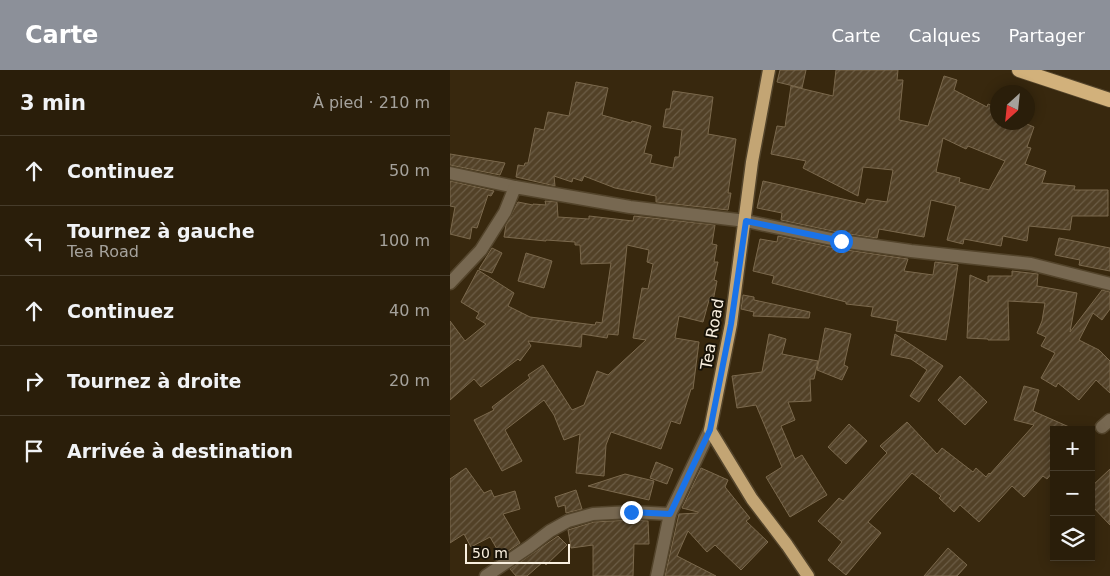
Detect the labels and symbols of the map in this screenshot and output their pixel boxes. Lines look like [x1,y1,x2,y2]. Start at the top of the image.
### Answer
north arrow [990,85,1035,130]
route start [830,230,853,253]
street label: Tea Road [696,297,728,372]
route end [620,501,643,524]
scale bar [465,541,570,564]

